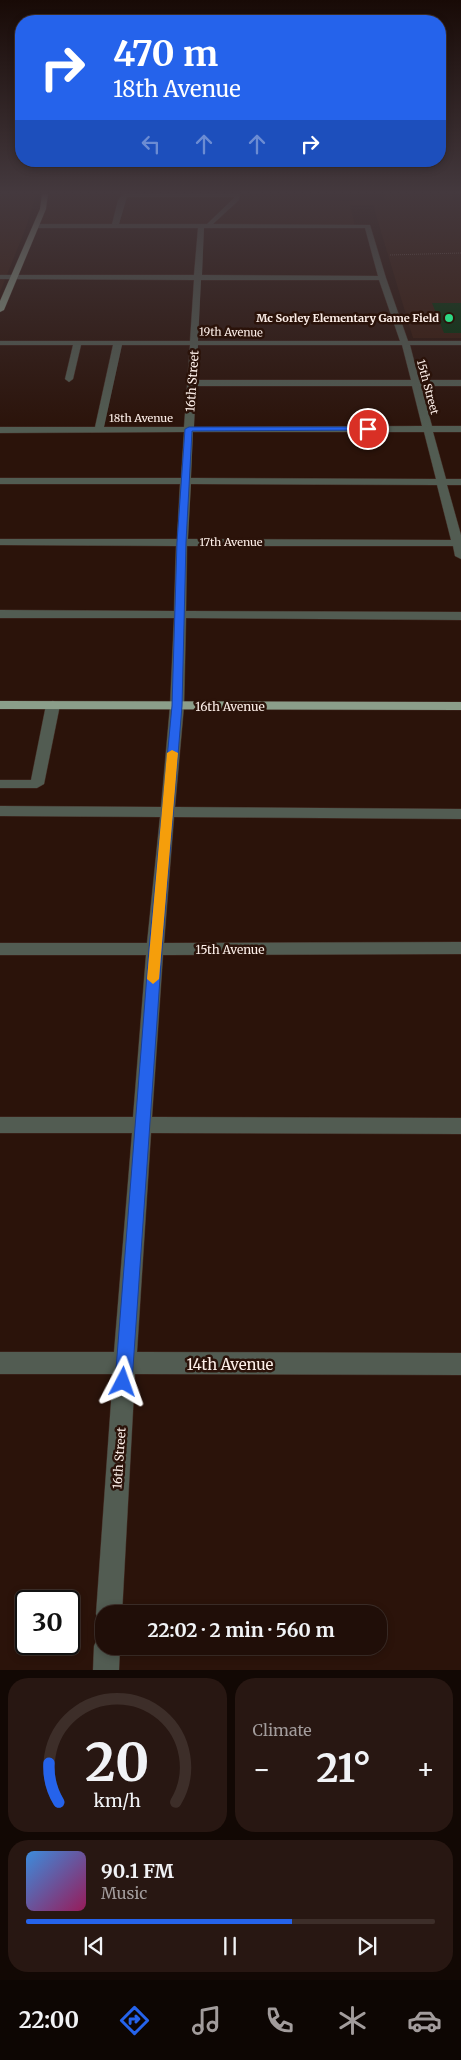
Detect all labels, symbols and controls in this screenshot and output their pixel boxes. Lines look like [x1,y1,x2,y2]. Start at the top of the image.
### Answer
text: 470 m [113,32,218,76]
icon: right [30,35,95,100]
text: 18th Avenue [113,75,241,103]
icon: left [137,130,165,158]
icon: ahead [190,130,218,158]
icon: ahead [243,130,271,158]
icon: right [296,130,324,158]
place label: Mc Sorley Elementary Game Field [256,311,439,325]
marker: Mc Sorley Elementary Game Field [443,312,455,324]
street label: 19th Avenue [199,324,263,340]
street label: 16th Street [182,349,202,412]
street label: 15th Street [414,358,442,417]
pin [347,408,389,450]
street label: 18th Avenue [109,411,173,425]
icon: arrive [354,415,382,443]
street label: 17th Avenue [199,535,263,549]
street label: 16th Avenue [195,699,265,714]
street label: 15th Avenue [195,942,265,957]
position arrow [96,1355,148,1407]
street label: 14th Avenue [187,1355,274,1374]
street label: 16th Street [109,1426,129,1489]
speed limit sign: 30 [15,1590,80,1655]
text: 22:02 · 2 min · 560 m [147,1618,335,1642]
text: Climate [253,1720,312,1740]
text: 20 [85,1730,149,1795]
text: 21° [316,1745,371,1792]
text: − [253,1751,271,1787]
text: + [416,1751,435,1787]
text: km/h [94,1789,141,1812]
text: 90.1 FM [101,1859,174,1883]
text: Music [101,1883,147,1903]
icon: previous [80,1932,108,1960]
icon: pause [216,1932,244,1960]
icon: next [353,1932,381,1960]
icon: directions [117,2003,152,2038]
icon: music [189,2003,224,2038]
icon: phone [262,2003,297,2038]
icon: climate [335,2003,370,2038]
icon: car [407,2003,442,2038]
text: 22:00 [19,2006,79,2034]

